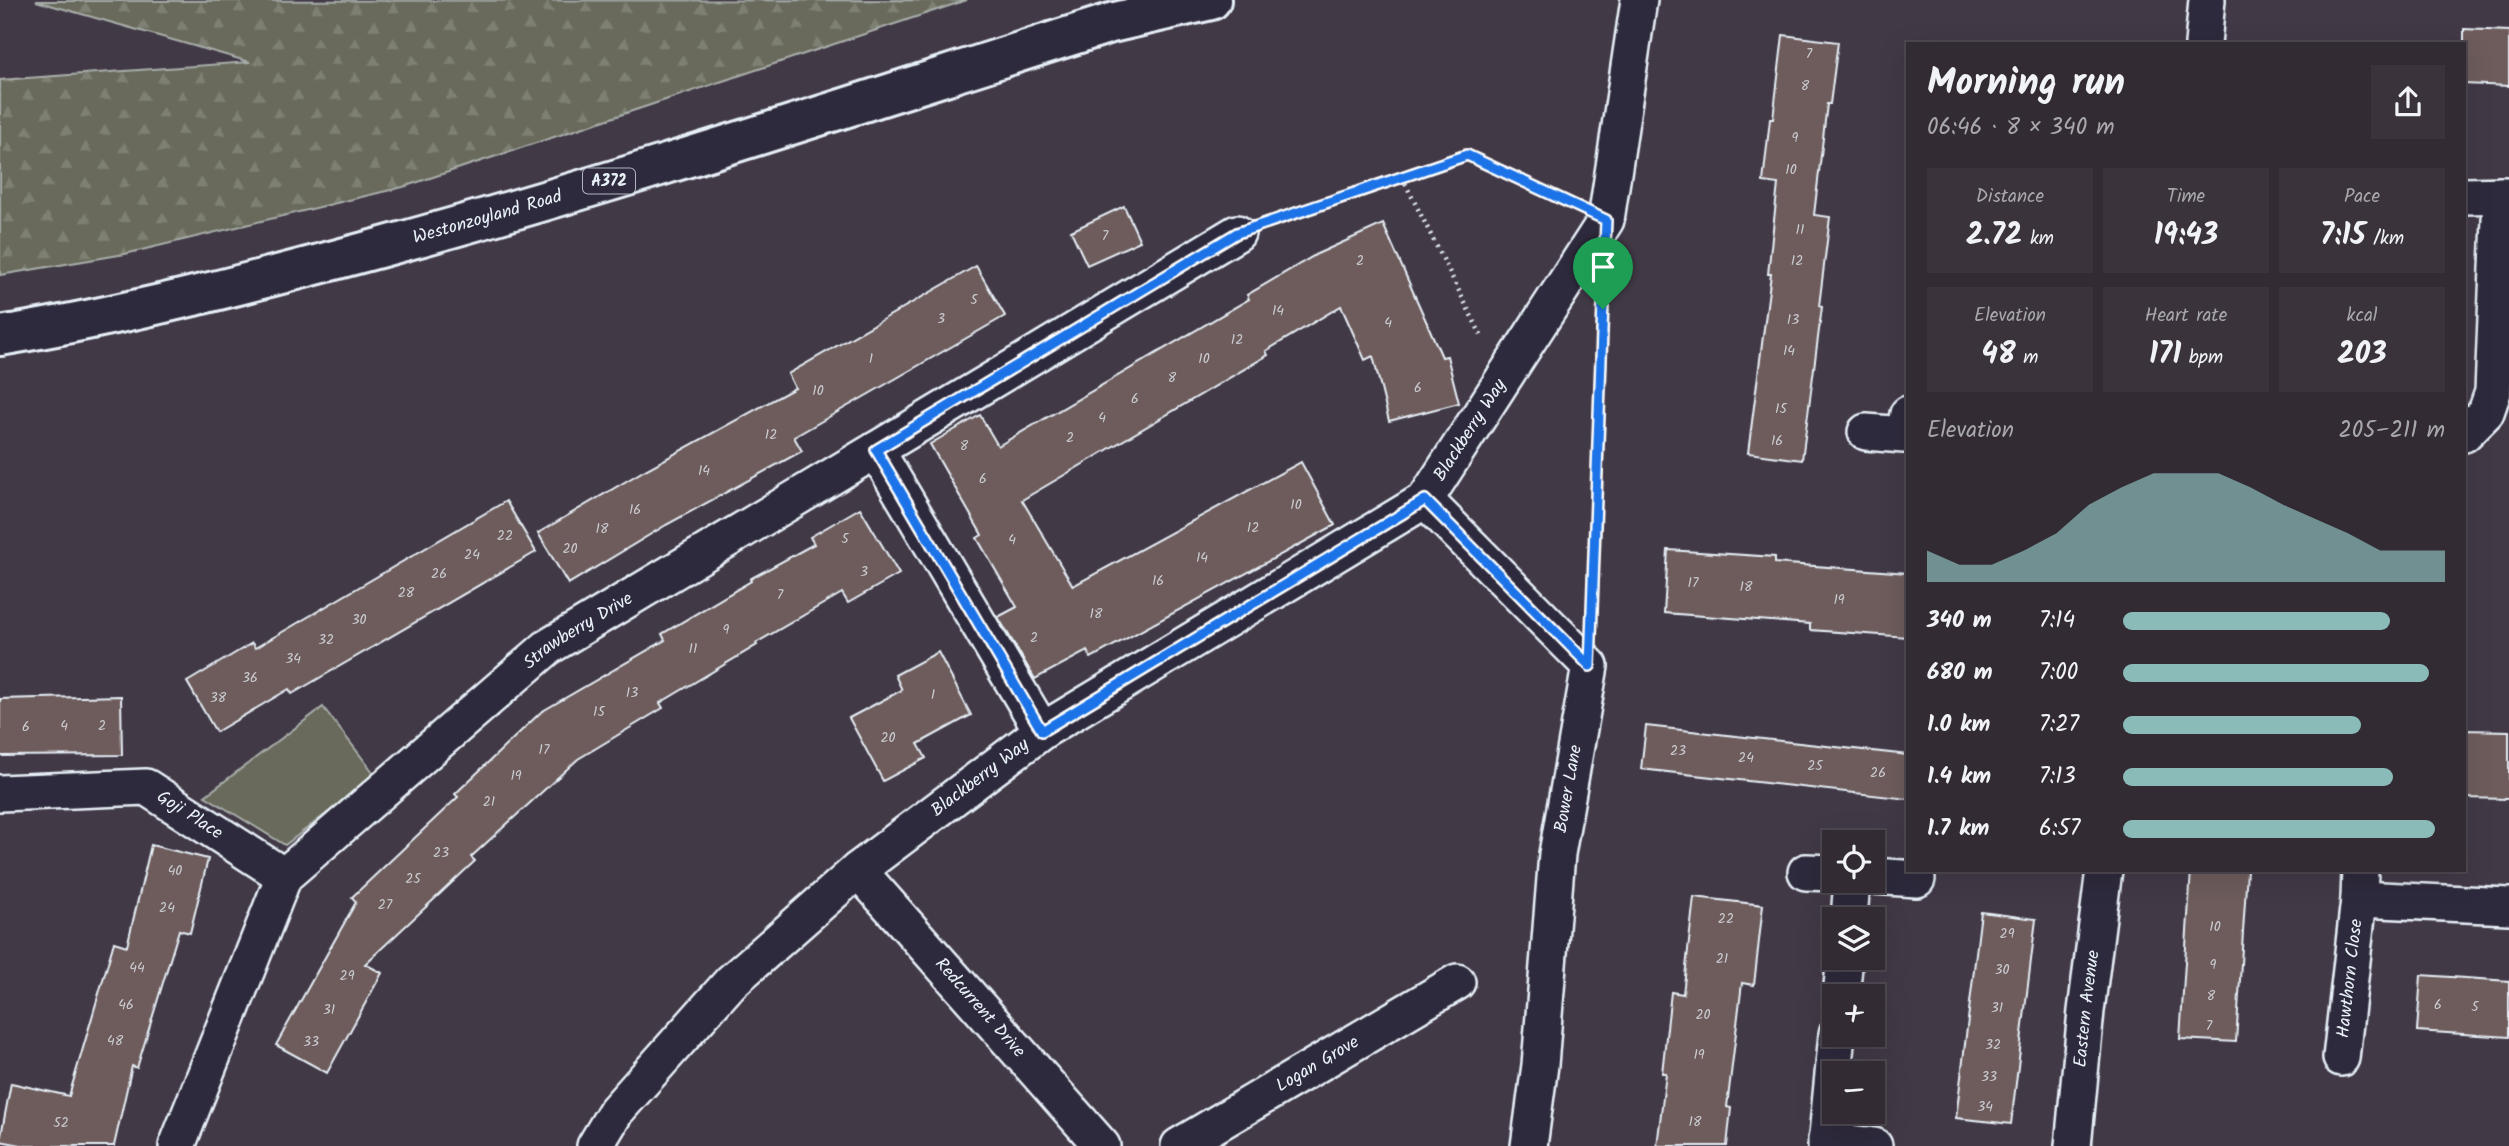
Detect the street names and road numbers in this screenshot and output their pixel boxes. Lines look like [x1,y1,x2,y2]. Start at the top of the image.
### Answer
road number: A372 [583,168,635,194]
street label: Westonzoyland Road [410,182,567,252]
street label: Blackberry Way [1426,373,1514,487]
street label: Strawberry Drive [517,585,639,677]
street label: Blackberry Way [925,731,1036,825]
street label: Bower Lane [1547,743,1591,835]
street label: Goji Place [151,783,229,847]
street label: Hawthorn Close [2329,918,2371,1039]
street label: Eastern Avenue [2066,948,2108,1069]
street label: Redcurrent Drive [927,951,1032,1065]
street label: Logan Grove [1270,1028,1365,1100]

